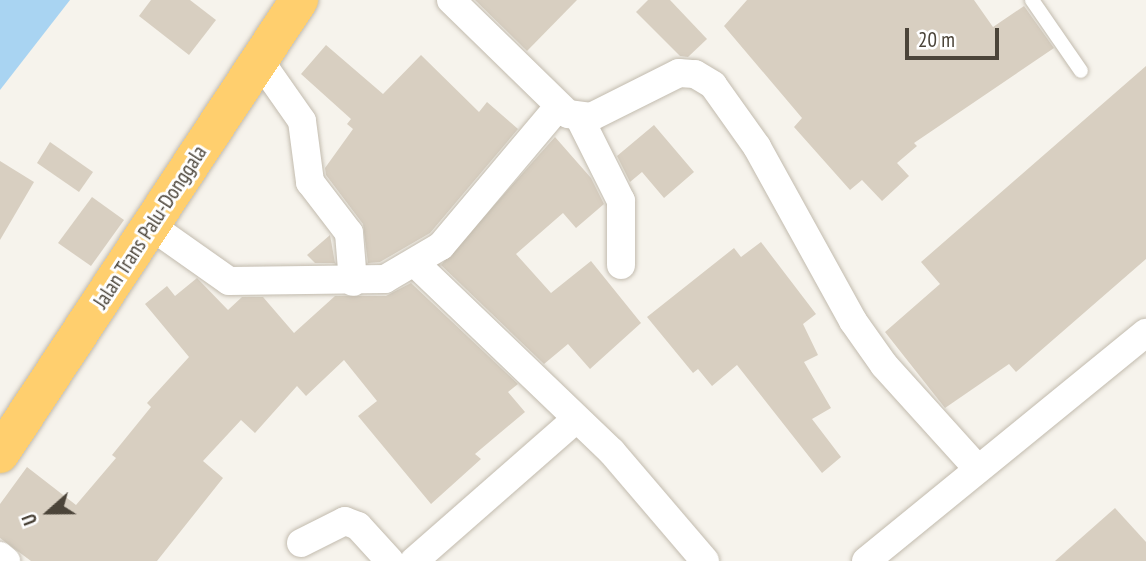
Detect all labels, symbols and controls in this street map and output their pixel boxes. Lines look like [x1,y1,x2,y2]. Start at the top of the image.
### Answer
scale bar [908,14,1002,58]
text: 20 m [918,26,955,53]
street label: Jalan Trans Palu-Donggala [88,141,212,313]
north arrow [14,477,84,547]
text: U [16,511,42,528]

